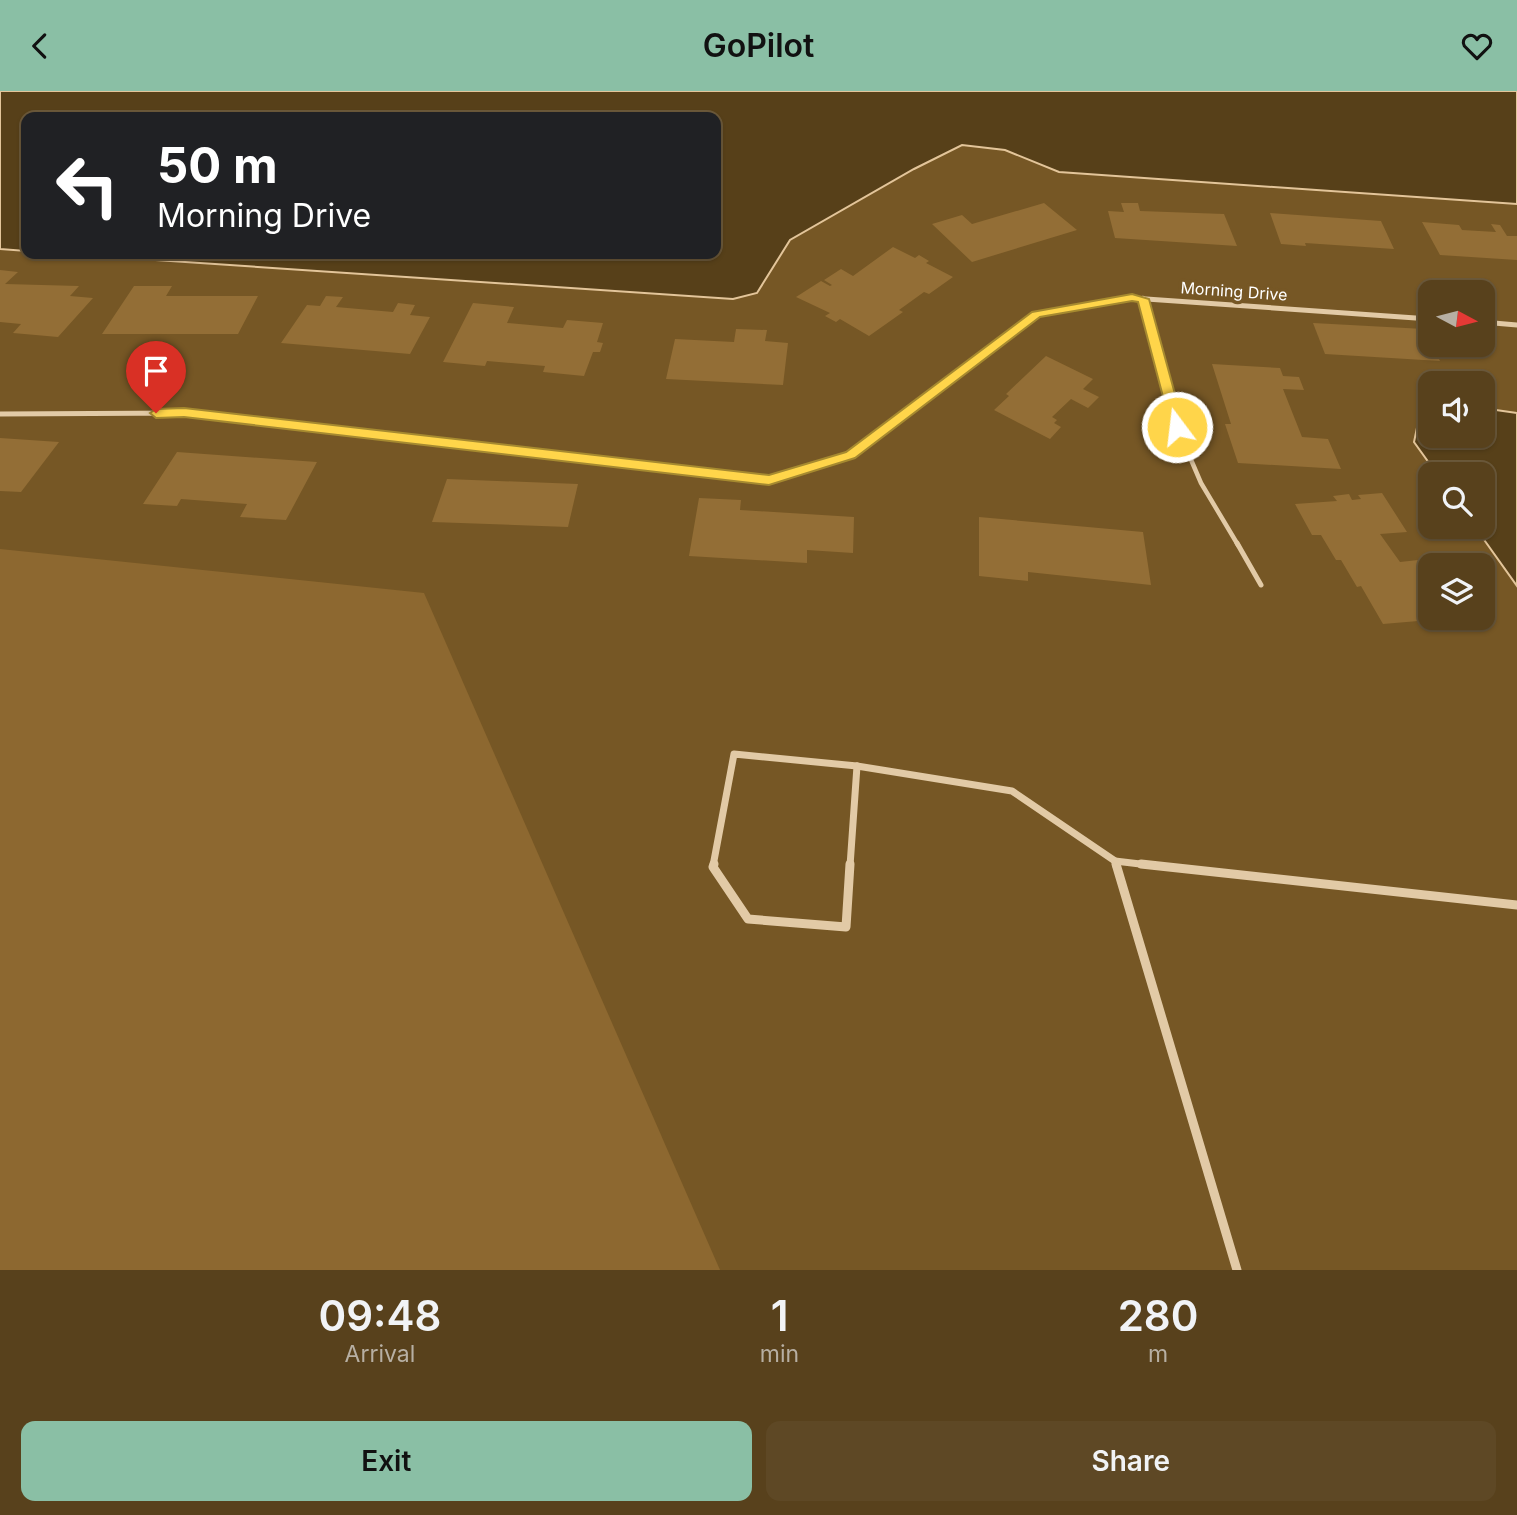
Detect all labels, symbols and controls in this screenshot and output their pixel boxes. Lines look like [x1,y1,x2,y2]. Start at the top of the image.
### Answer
text: GoPilot [703,26,814,65]
icon: back [21,27,59,65]
icon: heart [1458,27,1496,65]
text: 50 m [157,136,278,195]
icon: left [42,140,133,231]
text: Morning Drive [157,196,371,235]
street label: Morning Drive [1180,277,1288,305]
north arrow [1418,280,1494,357]
map controls [1418,280,1495,630]
pin [126,341,186,413]
icon: arrive [137,352,175,390]
button: sound [1418,371,1495,448]
position arrow [1140,390,1214,464]
button: search [1418,462,1495,539]
button: layers [1418,553,1495,630]
text: 09:48 [319,1290,441,1341]
text: 1 [771,1290,788,1341]
text: 280 [1118,1290,1198,1341]
text: Arrival [345,1340,415,1368]
text: min [760,1340,799,1368]
text: m [1148,1340,1168,1368]
button: Exit [21,1421,752,1501]
button: Share [766,1421,1496,1501]

